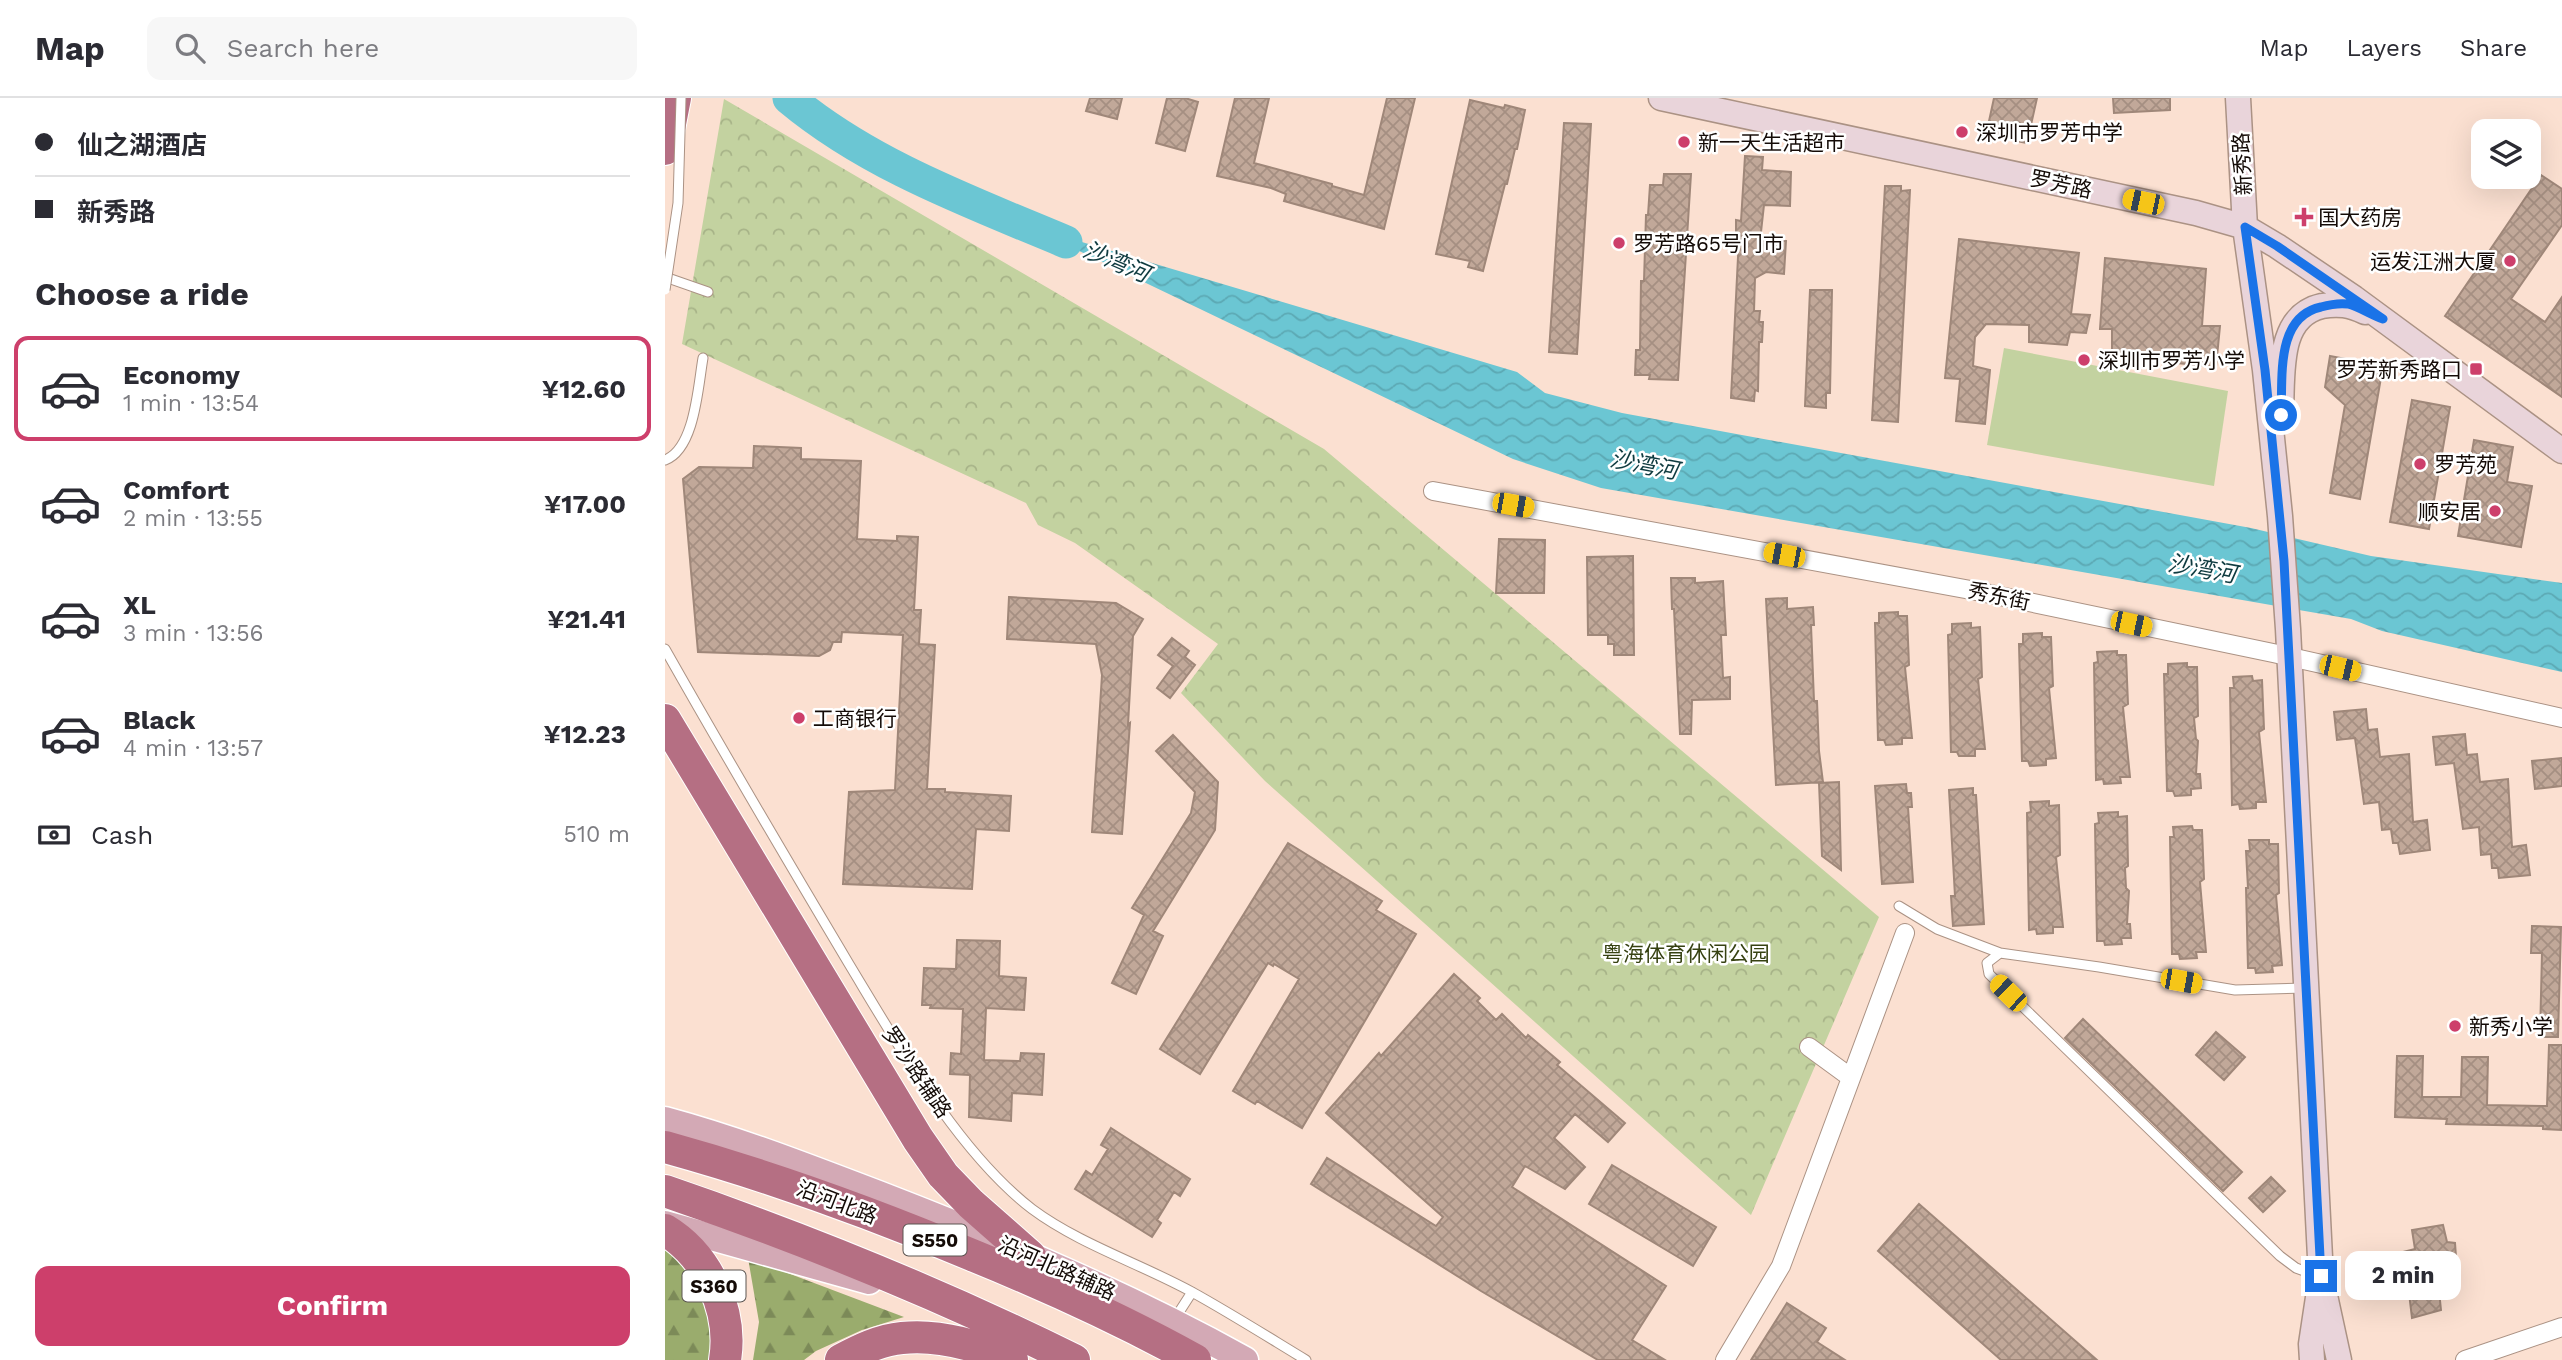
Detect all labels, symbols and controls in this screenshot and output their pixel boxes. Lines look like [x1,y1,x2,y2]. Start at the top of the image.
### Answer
search box [147,17,637,80]
text: Map [35,29,105,68]
icon: search [171,29,209,67]
text: Search here [227,33,379,63]
text: Map [2260,34,2308,62]
text: Layers [2346,34,2422,62]
text: Share [2460,34,2527,62]
map controls [2471,119,2541,189]
button: layers [2471,119,2541,189]
place label: 深圳市罗芳中学 [1976,120,2123,145]
marker: 深圳市罗芳中学 [1954,124,1970,140]
text: 仙之湖酒店 [77,130,207,160]
place label: 新一天生活超市 [1698,130,1845,155]
street label: 新秀路 [2228,132,2256,196]
marker: 新一天生活超市 [1676,134,1692,150]
street label: 罗芳路 [2028,165,2094,203]
car [2121,187,2166,217]
text: 新秀路 [77,197,155,227]
place label: 国大药房 [2318,205,2402,230]
marker: 国大药房 [2296,209,2312,225]
place label: 罗芳路65号门市 [1633,231,1784,256]
marker: 罗芳路65号门市 [1611,235,1627,251]
water label: 沙湾河 [1079,236,1157,289]
place label: 运发江洲大厦 [2370,249,2496,274]
marker: 运发江洲大厦 [2502,253,2518,269]
text: Choose a ride [35,275,249,313]
place label: 深圳市罗芳小学 [2098,348,2245,373]
marker: 深圳市罗芳小学 [2076,352,2092,368]
icon: car [39,357,102,420]
place label: 罗芳新秀路口 [2336,357,2462,382]
text: Economy [123,360,240,390]
marker: 罗芳新秀路口 [2468,361,2484,377]
text: ¥12.60 [542,374,626,404]
text: 1 min · 13:54 [123,390,259,417]
route start [2265,399,2297,431]
water label: 沙湾河 [1608,445,1684,486]
place label: 罗芳苑 [2434,452,2497,477]
marker: 罗芳苑 [2412,456,2428,472]
icon: car [39,472,102,535]
text: Comfort [123,475,229,505]
text: ¥17.00 [544,489,626,519]
car [1491,491,1536,519]
place label: 顺安居 [2418,499,2481,524]
marker: 顺安居 [2487,503,2503,519]
text: 2 min · 13:55 [123,505,263,532]
car [1762,541,1807,569]
water label: 沙湾河 [2166,550,2242,589]
street label: 秀东街 [1966,577,2032,615]
icon: car [39,587,102,650]
text: XL [123,590,156,620]
text: ¥21.41 [547,604,626,634]
car [2109,609,2154,639]
text: 3 min · 13:56 [123,620,264,647]
car [2318,653,2363,683]
icon: car [39,702,102,765]
text: Black [123,705,195,735]
place label: 工商银行 [813,706,897,731]
marker: 工商银行 [791,710,807,726]
text: ¥12.23 [544,719,626,749]
text: 4 min · 13:57 [123,735,263,762]
icon: cash [35,816,73,854]
text: Cash [91,820,153,850]
text: 510 m [564,821,630,848]
park label: 粤海体育休闲公园 [1602,941,1770,966]
car [2159,967,2204,995]
car [1986,971,2031,1015]
place label: 新秀小学 [2469,1014,2553,1039]
marker: 新秀小学 [2447,1018,2463,1034]
street label: 罗沙路辅路 [877,1021,957,1123]
street label: 沿河北路 [793,1175,881,1229]
road number: S550 [903,1224,967,1256]
street label: 沿河北路辅路 [994,1231,1120,1305]
callout: 2 min [2345,1252,2461,1300]
route end [2305,1260,2337,1292]
text: 2 min [2372,1262,2434,1289]
button: Confirm [35,1266,630,1346]
road number: S360 [683,1270,745,1302]

